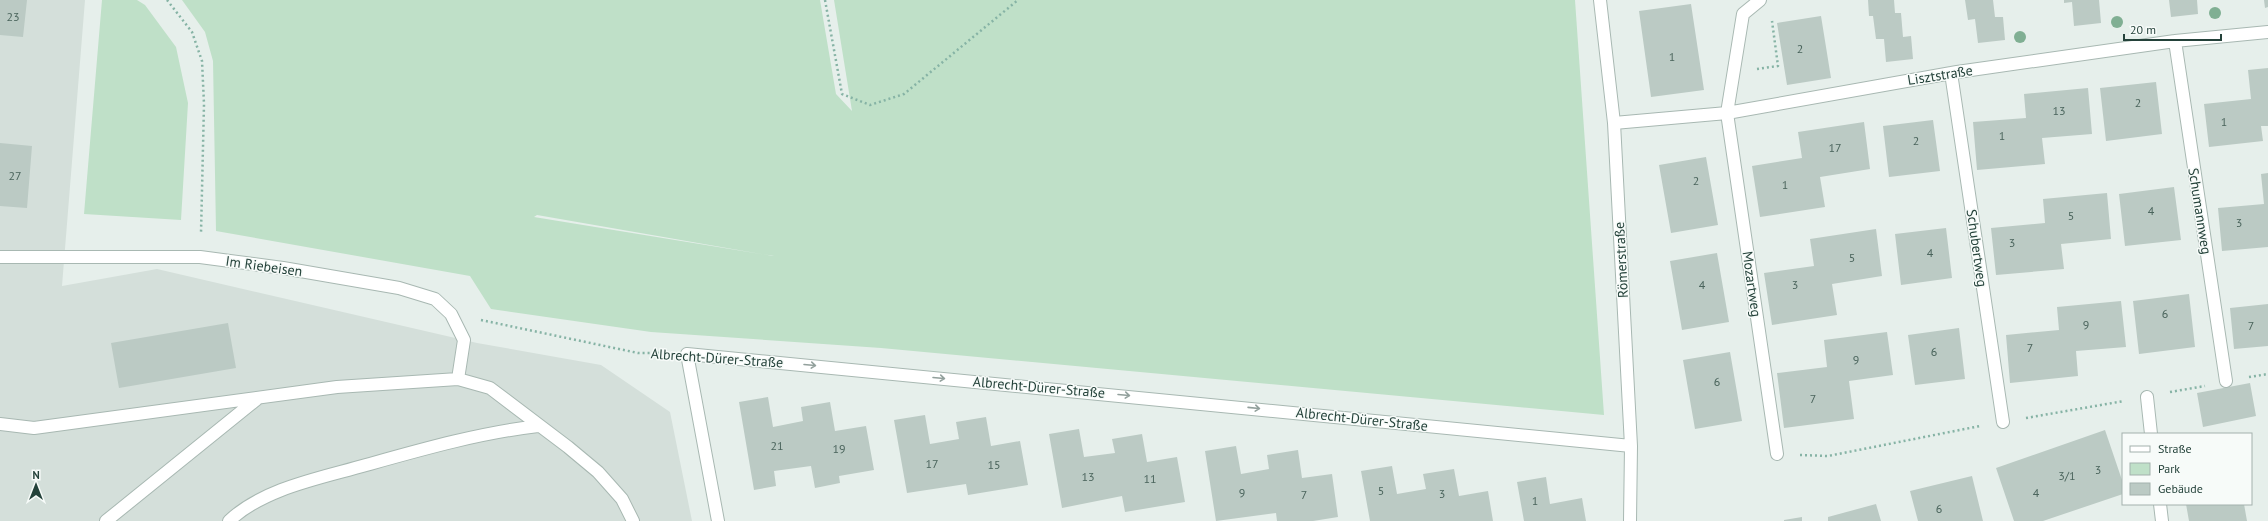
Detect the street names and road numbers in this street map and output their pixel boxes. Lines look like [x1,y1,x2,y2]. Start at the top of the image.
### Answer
street label: Lisztstraße [1906,61,1974,89]
street label: Schumannweg [2184,167,2216,255]
street label: Schubertweg [1963,208,1991,288]
street label: Römerstraße [1610,222,1632,298]
street label: Mozartweg [1738,250,1766,318]
street label: Im Riebeisen [224,252,304,280]
street label: Albrecht-Dürer-Straße [650,344,784,372]
street label: Albrecht-Dürer-Straße [972,372,1106,402]
street label: Albrecht-Dürer-Straße [1295,403,1429,435]

